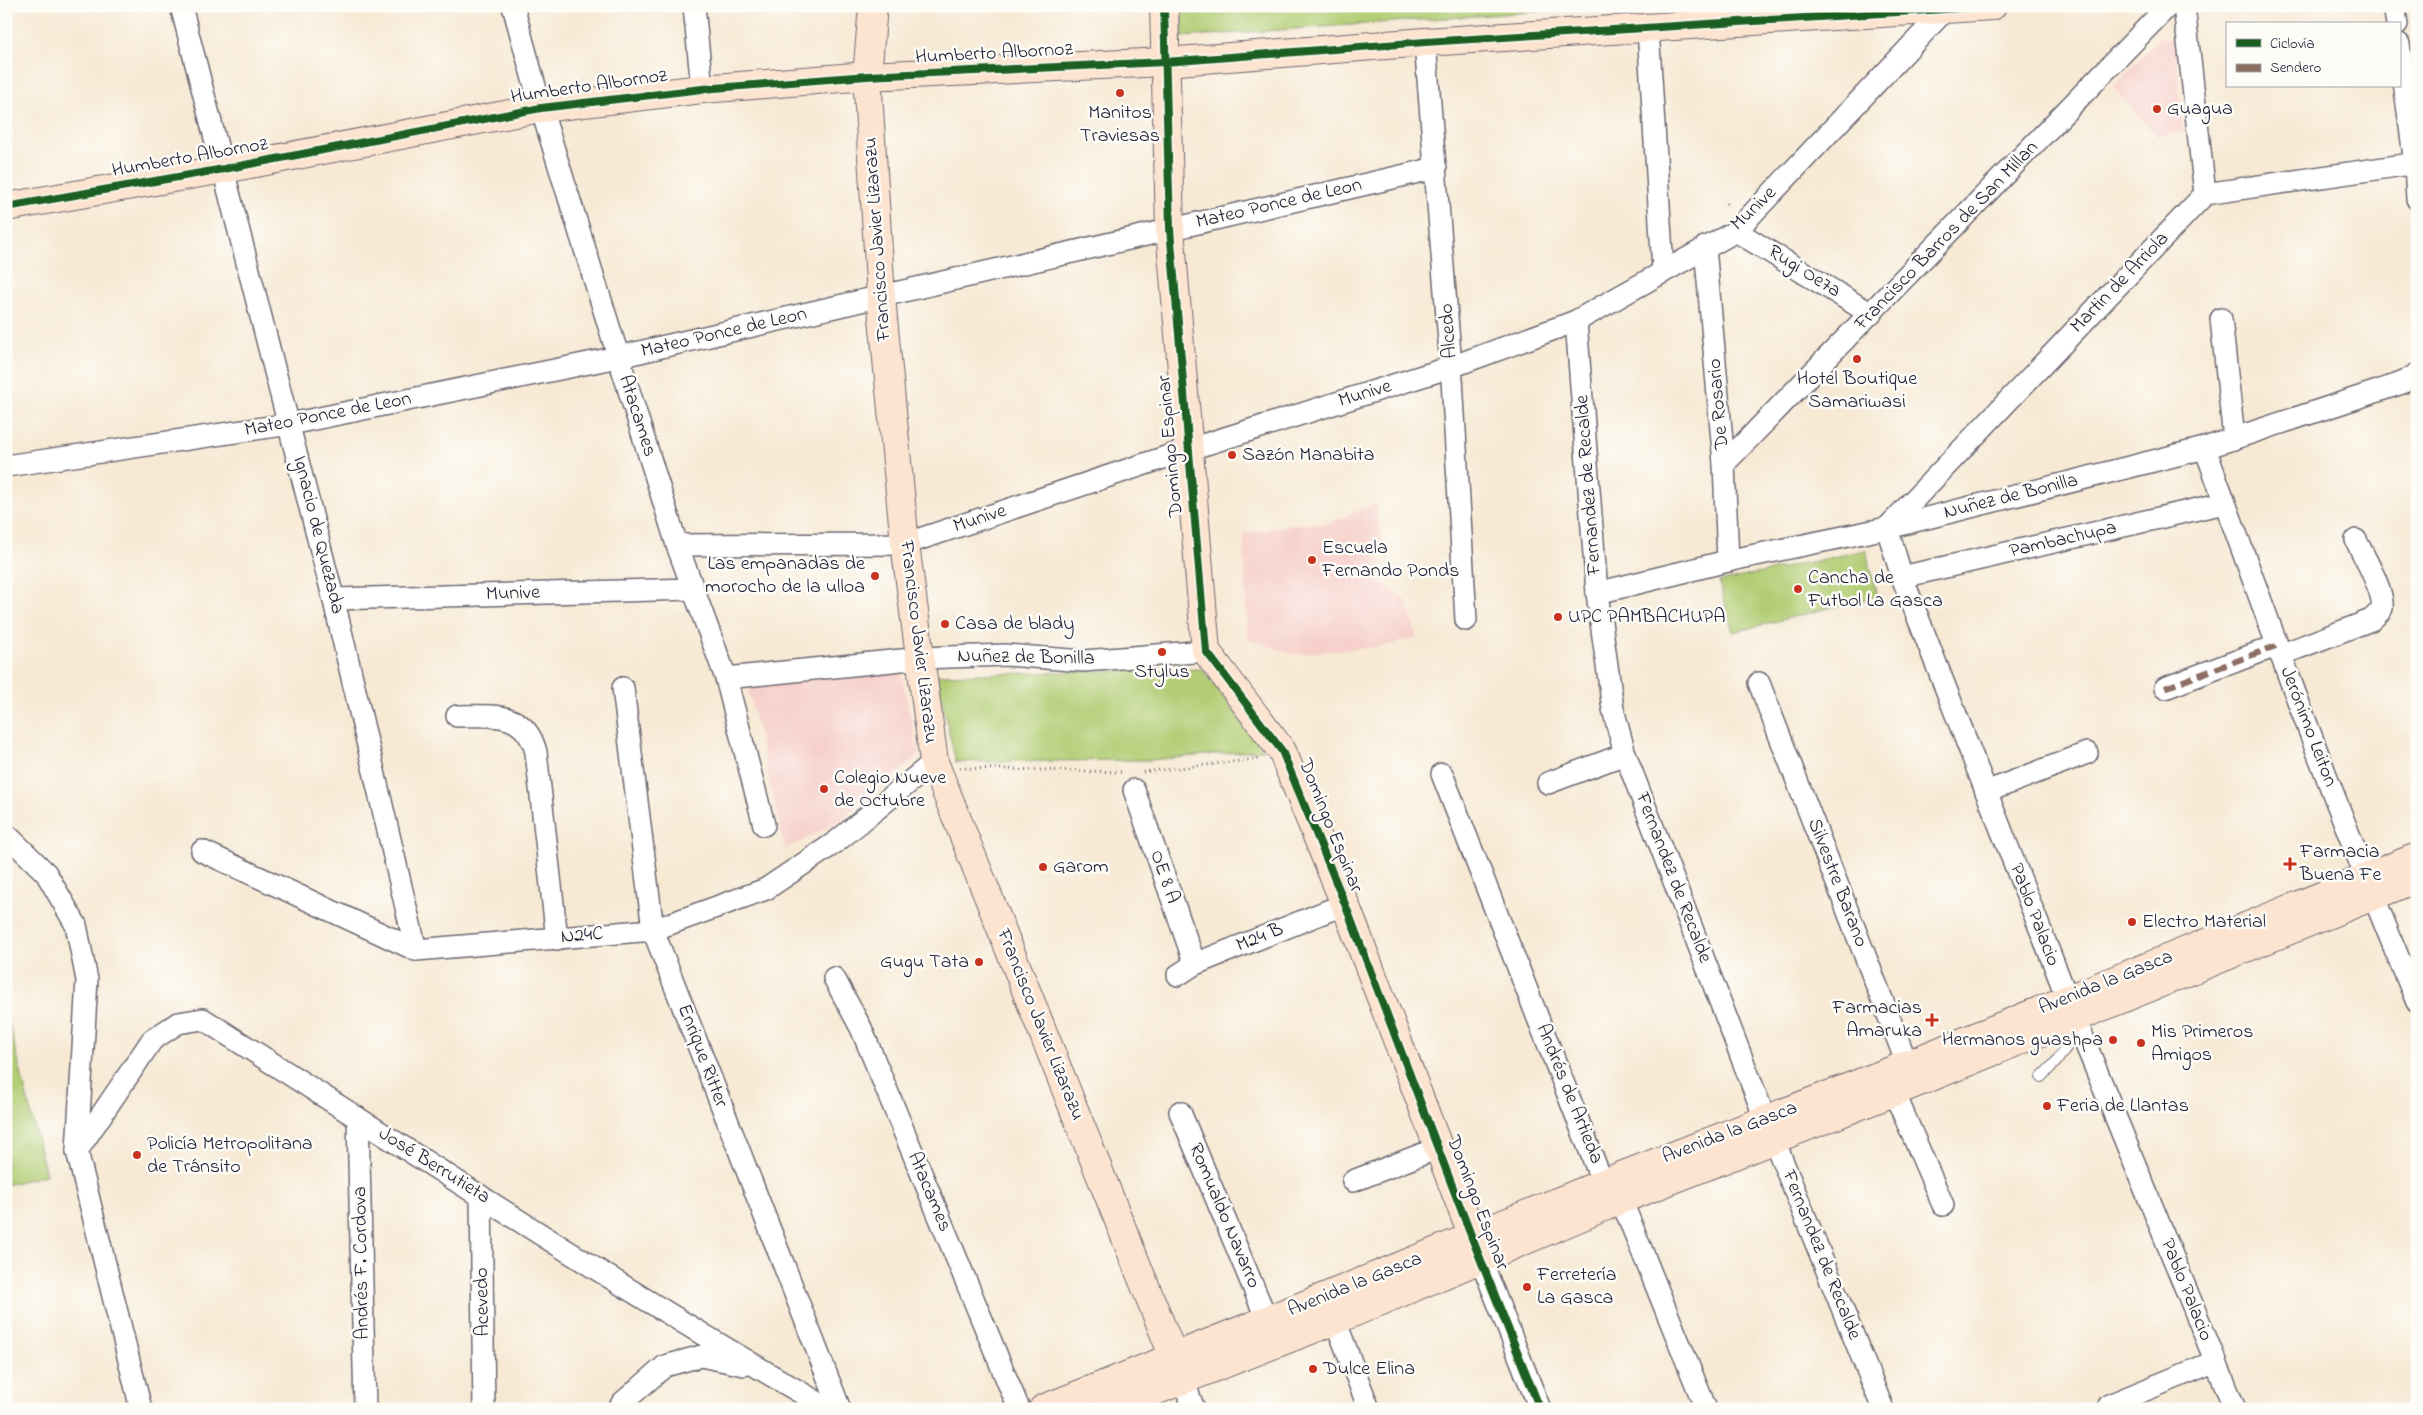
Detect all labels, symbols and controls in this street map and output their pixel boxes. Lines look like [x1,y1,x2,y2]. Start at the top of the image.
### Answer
legend [2226,22,2400,88]
text: Ciclovía [2270,33,2315,55]
street label: Humberto Albornoz [914,35,1074,73]
text: Sendero [2270,57,2322,79]
street label: Humberto Albornoz [509,62,670,112]
marker: Manitos Traviesas [1114,87,1126,99]
place label: Guagua [2167,95,2233,125]
place label: Manitos Traviesas [1080,99,1160,151]
marker: Guagua [2151,103,2163,115]
street label: Humberto Albornoz [110,130,271,186]
street label: Francisco Barros de San Millan [1848,134,2046,338]
street label: Francisco Javier Lizarazu [856,136,900,343]
street label: Mateo Ponce de Leon [1193,171,1365,237]
street label: Munive [1724,180,1784,238]
street label: Martin de Arriola [2064,226,2176,340]
street label: Rugi Oe7a [1761,238,1846,307]
street label: Mateo Ponce de Leon [638,300,810,366]
street label: Alcedo [1433,302,1465,360]
marker: Hotel Boutique Samariwasi [1851,353,1863,365]
street label: De Rosario [1701,357,1738,452]
place label: Hotel Boutique Samariwasi [1797,365,1917,417]
street label: Atacames [610,371,664,461]
street label: Munive [1335,372,1395,416]
street label: Domingo Espinar [1150,373,1193,519]
street label: Mateo Ponce de Leon [242,385,414,445]
street label: Fernandez de Recalde [1568,394,1610,577]
place label: Sazón Manabita [1242,441,1375,470]
marker: Sazón Manabita [1226,449,1238,461]
street label: Ignacio de Quezada [283,453,352,617]
street label: Nuñez de Bonilla [1941,466,2081,528]
street label: Munive [950,497,1010,541]
street label: Pambachupa [2006,514,2120,566]
place label: Escuela Fernando Ponds [1321,534,1459,586]
street label: Francisco Javier Lizarazu [891,538,945,745]
place label: Las empanadas de morocho de la ulloa [705,550,865,602]
marker: Escuela Fernando Ponds [1306,554,1318,566]
place label: Cancha de Futbol La Gasca [1807,564,1943,616]
marker: Las empanadas de morocho de la ulloa [869,570,881,582]
street label: Munive [485,579,541,609]
marker: Cancha de Futbol La Gasca [1792,583,1804,595]
place label: UPC PAMBACHUPA [1568,603,1726,632]
place label: Casa de blady [955,610,1074,639]
marker: UPC PAMBACHUPA [1552,611,1564,623]
marker: Casa de blady [939,618,951,630]
street label: Nuñez de Bonilla [957,642,1095,674]
marker: Stylus [1156,646,1168,658]
place label: Stylus [1134,658,1190,687]
street label: Jerónimo Leiton [2272,663,2344,791]
street label: Domingo Espinar [1289,754,1370,898]
place label: Colegio Nueve de Octubre [834,764,946,816]
marker: Colegio Nueve de Octubre [818,783,830,795]
street label: Fernandez de Recalde [1627,788,1719,968]
street label: Silvestre Barano [1799,814,1875,952]
place label: Farmacia Buena Fe [2299,838,2381,890]
street label: OE 8 A [1141,846,1187,908]
place label: Garom [1053,853,1108,882]
marker: Farmacia Buena Fe [2284,858,2296,870]
street label: Pablo Palacio [2001,859,2067,971]
marker: Garom [1037,861,1049,873]
place label: Electro Material [2142,908,2266,937]
street label: M24 B [1232,915,1288,961]
marker: Electro Material [2126,916,2138,928]
street label: N24C [559,920,605,952]
street label: Francisco Javier Lizarazu [988,924,1092,1125]
street label: Avenida la Gasca [2035,943,2177,1023]
place label: Gugu Tata [880,948,969,978]
marker: Gugu Tata [973,956,985,968]
place label: Farmacias Amaruka [1831,994,1922,1046]
street label: Enrique Ritter [669,1000,735,1113]
marker: Farmacias Amaruka [1926,1014,1938,1026]
place label: Mis Primeros Amigos [2151,1018,2253,1071]
street label: Andrés de Artieda [1528,1020,1610,1168]
place label: Hermanos guashpa [1942,1026,2103,1056]
marker: Hermanos guashpa [2107,1034,2119,1046]
marker: Mis Primeros Amigos [2135,1037,2147,1049]
place label: Feria de Llantas [2056,1092,2189,1121]
street label: Avenida la Gasca [1658,1094,1802,1172]
marker: Feria de Llantas [2041,1100,2053,1112]
street label: José Berrutieta [372,1120,496,1212]
place label: Policía Metropolitana de Tránsito [147,1130,313,1182]
street label: Domingo Espinar [1437,1131,1516,1276]
street label: Romualdo Navarro [1180,1139,1268,1293]
street label: Atacames [899,1148,959,1236]
marker: Policía Metropolitana de Tránsito [131,1149,143,1161]
street label: Fernandez de Recalde [1773,1165,1868,1344]
street label: Andrés F. Cordova [346,1186,378,1340]
street label: Pablo Palacio [2152,1234,2220,1346]
street label: Avenida la Gasca [1284,1245,1426,1325]
place label: Ferretería La Gasca [1536,1261,1617,1313]
street label: Acevedo [468,1267,498,1337]
marker: Ferretería La Gasca [1521,1281,1533,1293]
place label: Dulce Elina [1322,1355,1415,1384]
marker: Dulce Elina [1307,1363,1319,1375]

